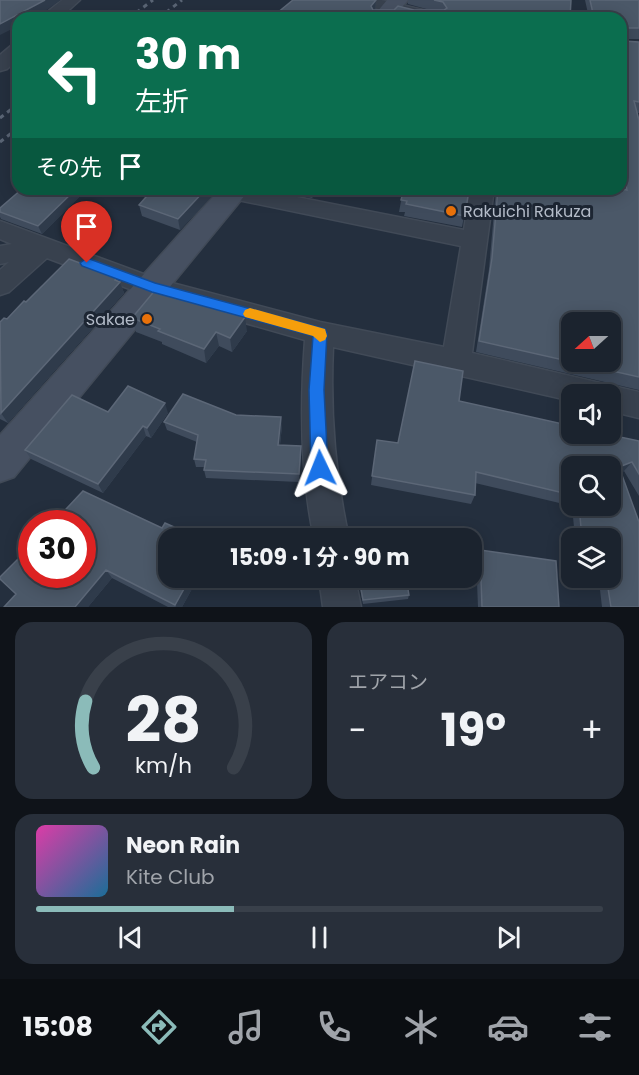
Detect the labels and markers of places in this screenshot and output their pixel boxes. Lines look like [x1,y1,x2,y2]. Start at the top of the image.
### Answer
place label: Rakuichi Rakuza [463,200,591,223]
pin [61,201,112,263]
marker: Rakuichi Rakuza [444,204,458,218]
place label: Sakae [86,308,135,331]
marker: Sakae [140,312,154,326]

